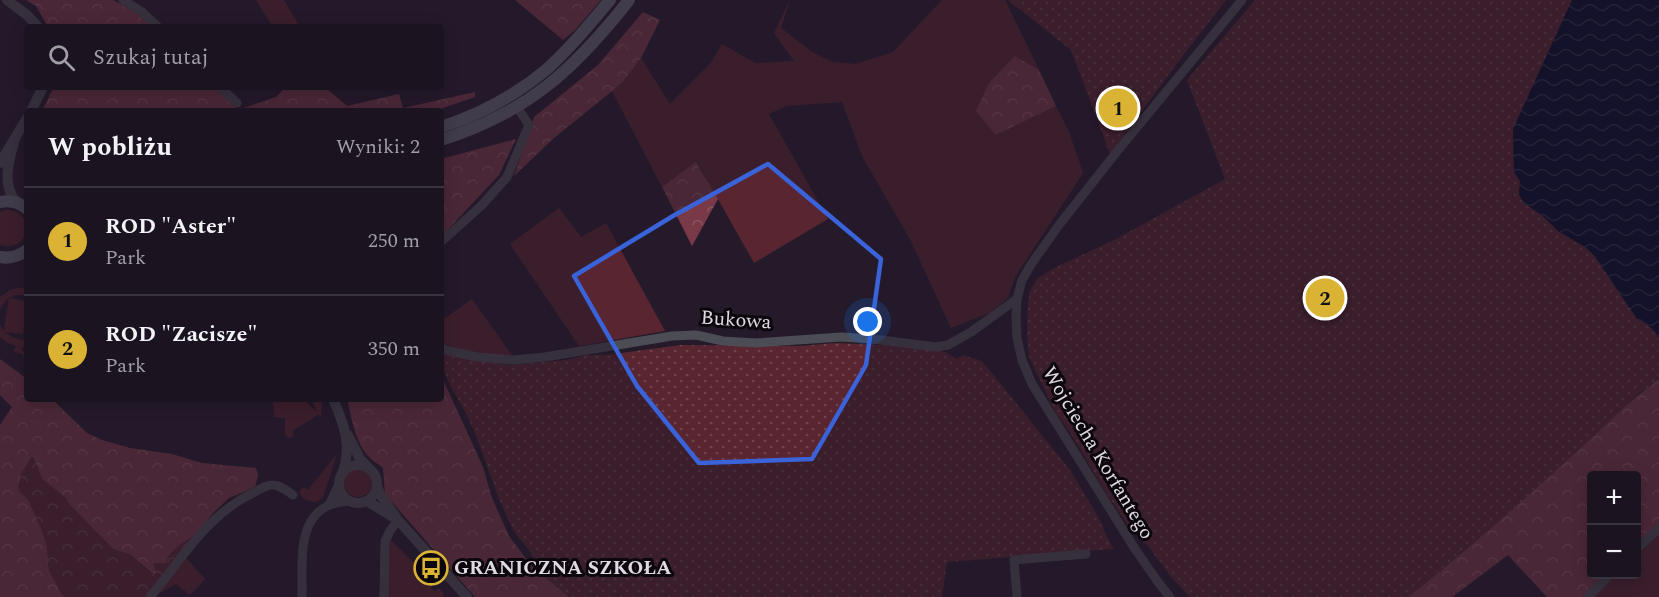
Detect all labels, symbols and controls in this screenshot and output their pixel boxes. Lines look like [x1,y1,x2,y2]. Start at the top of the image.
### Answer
search box [24,24,444,90]
icon: search [45,41,78,74]
text: Szukaj tutaj [93,41,209,74]
pin: 1 [1098,86,1138,130]
text: W pobliżu [48,127,172,167]
text: Wyniki: 2 [336,132,420,162]
text: ROD "Aster" [105,210,236,243]
text: 1 [62,226,73,256]
text: 250 m [368,226,420,256]
text: Park [105,243,146,273]
pin: 2 [1306,276,1344,320]
street label: Bukowa [700,303,773,337]
your location [853,307,882,336]
text: ROD "Zacisze" [105,318,257,351]
text: 2 [62,334,73,364]
text: 350 m [368,334,420,364]
text: Park [105,351,146,381]
street label: Wojciecha Korfantego [1034,361,1162,545]
map controls [1587,471,1641,579]
button: + [1587,471,1641,525]
button: − [1587,525,1641,579]
bus stop icon: GRANICZNA SZKOŁA [413,550,449,586]
place label: GRANICZNA SZKOŁA [454,553,672,583]

